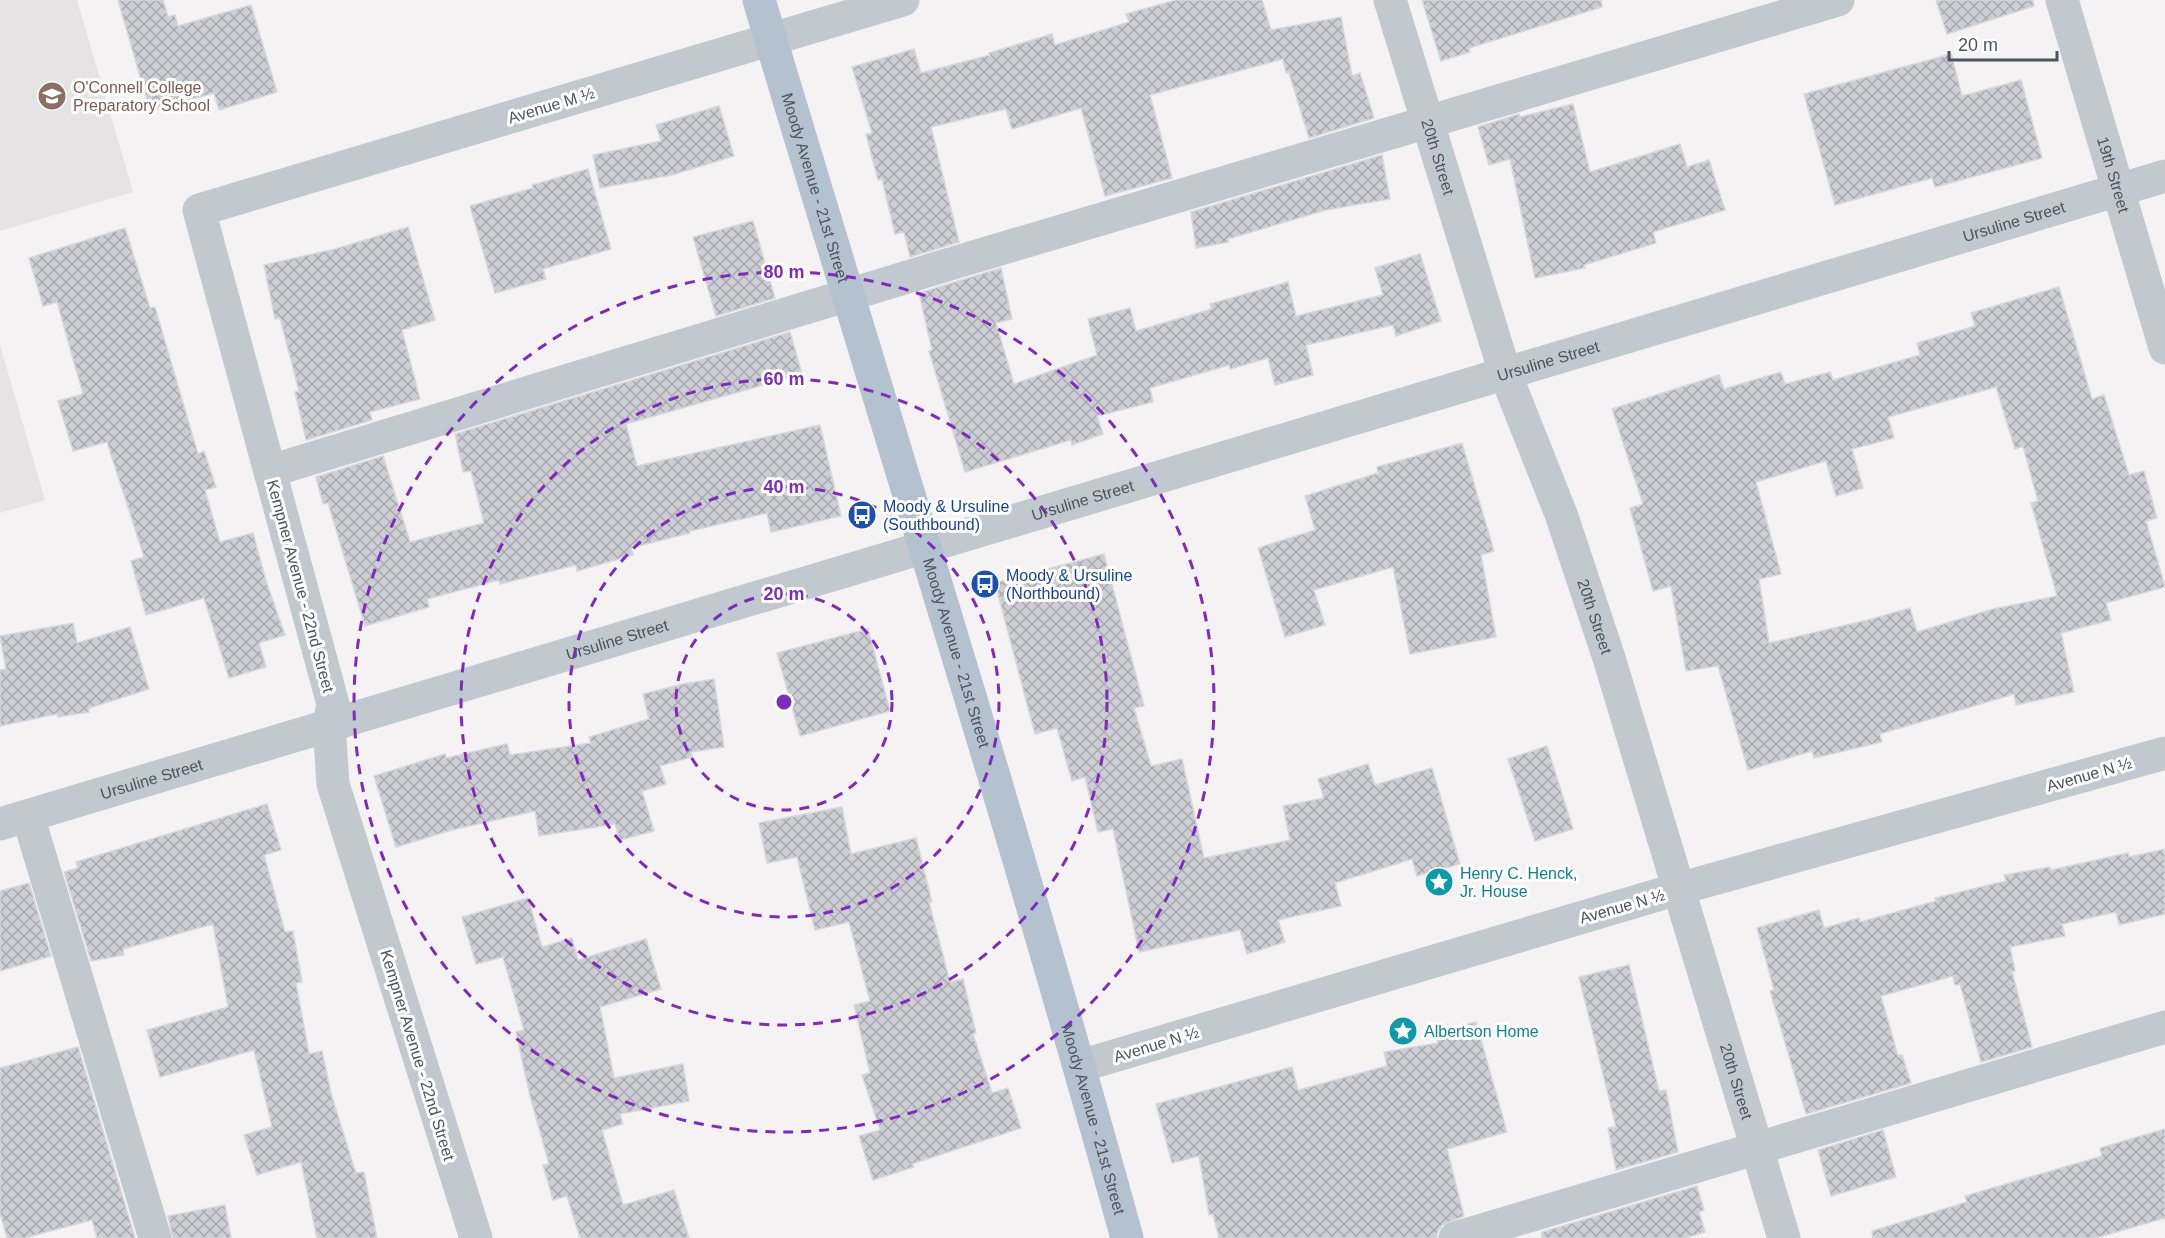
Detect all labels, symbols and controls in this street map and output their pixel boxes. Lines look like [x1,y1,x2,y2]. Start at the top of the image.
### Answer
scale bar [1949,24,2057,62]
text: 20 m [1958,35,1998,55]
place label: O'Connell College Preparatory School [73,79,210,114]
school or university icon: O'Connell College Preparatory School [36,80,68,112]
street label: Avenue M ½ [506,84,596,127]
street label: Moody Avenue - 21st Street [778,91,852,285]
street label: 20th Street [1418,117,1458,197]
street label: 19th Street [2094,135,2133,215]
street label: Ursuline Street [1961,198,2068,245]
text: 80 m [763,262,805,282]
street label: Ursuline Street [1495,338,1602,384]
text: 60 m [763,369,805,389]
text: 40 m [763,477,805,497]
street label: Ursuline Street [1030,477,1136,524]
street label: Kempner Avenue - 22nd Street [264,478,337,695]
place label: Moody & Ursuline (Southbound) [883,498,1009,533]
bus stop icon: Moody & Ursuline (Southbound) [846,499,878,531]
street label: Moody Avenue - 21st Street [920,556,993,750]
place label: Moody & Ursuline (Northbound) [1006,567,1132,602]
bus stop icon: Moody & Ursuline (Northbound) [969,568,1001,600]
street label: 20th Street [1574,577,1615,657]
text: 20 m [763,584,805,604]
street label: Ursuline Street [564,616,671,663]
centre of rings [774,692,794,712]
street label: Avenue N ½ [2045,754,2134,795]
street label: Ursuline Street [98,756,205,803]
place label: Henry C. Henck, Jr. House [1460,865,1577,900]
place icon: Henry C. Henck, Jr. House [1423,866,1455,898]
street label: Avenue N ½ [1578,886,1667,927]
street label: Kempner Avenue - 22nd Street [377,948,458,1163]
place icon: Albertson Home [1387,1015,1419,1047]
street label: Moody Avenue - 21st Street [1058,1022,1128,1217]
place label: Albertson Home [1424,1023,1539,1040]
street label: Avenue N ½ [1112,1024,1201,1065]
street label: 20th Street [1717,1042,1756,1122]

